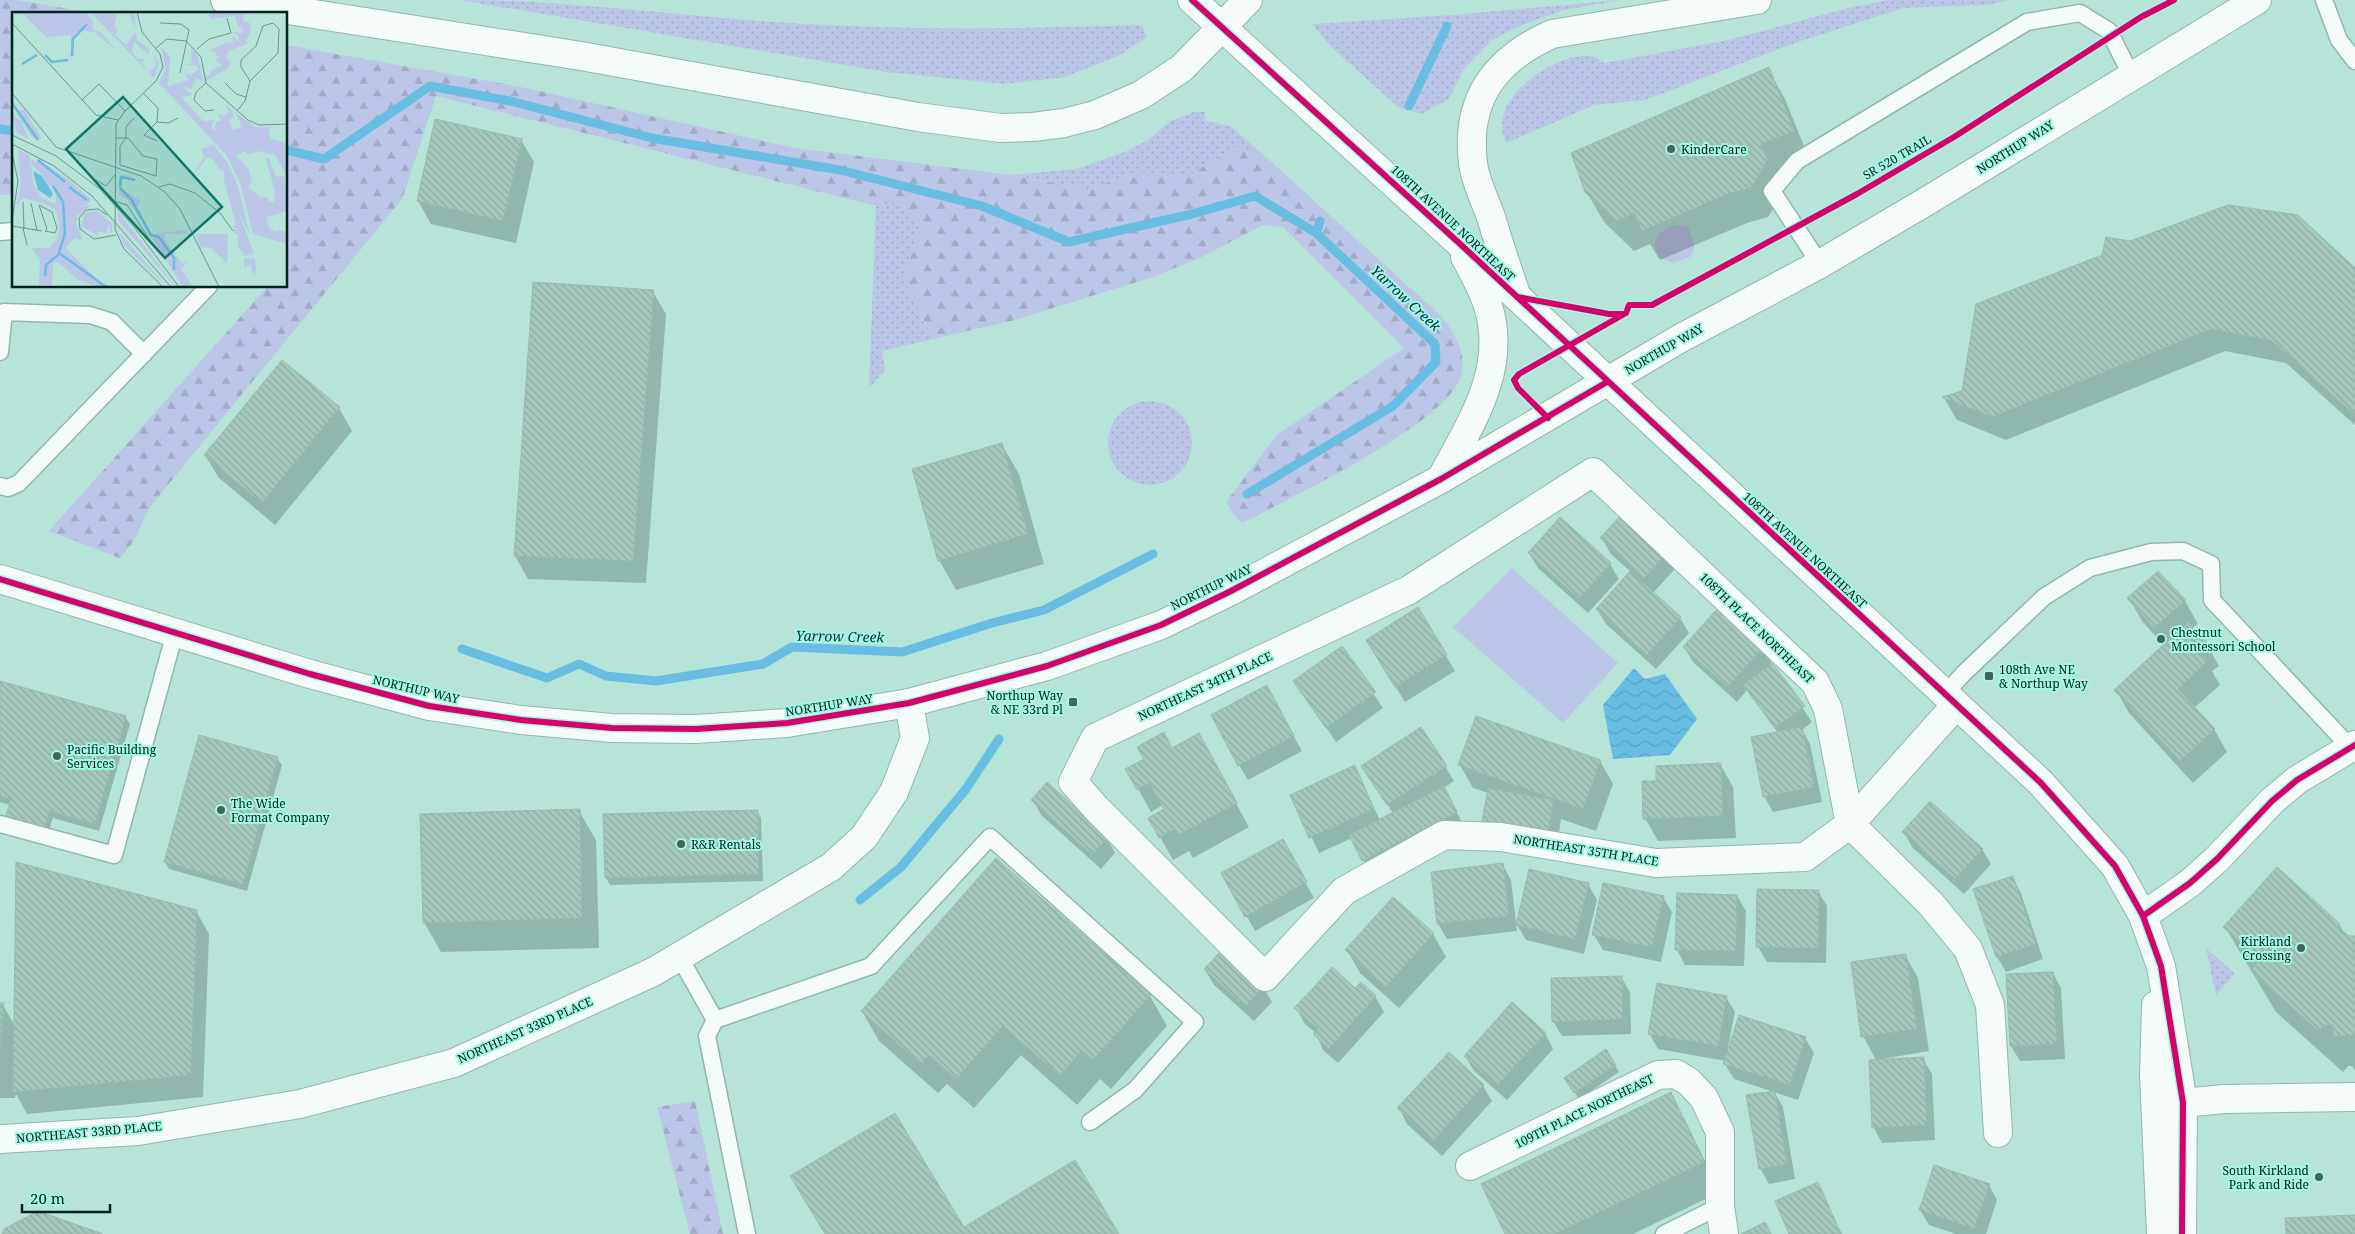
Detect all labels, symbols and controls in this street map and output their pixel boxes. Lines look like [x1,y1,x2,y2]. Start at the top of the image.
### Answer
inset map [12,12,288,288]
street label: NORTHUP WAY [1973,116,2057,178]
street label: SR 520 TRAIL [1860,131,1934,183]
place label: KinderCare [1681,141,1747,158]
marker: KinderCare [1665,143,1677,155]
street label: 108TH AVENUE NORTHEAST [1387,161,1519,285]
water label: Yarrow Creek [1367,261,1446,336]
street label: NORTHUP WAY [1621,319,1707,378]
street label: 108TH AVENUE NORTHEAST [1739,488,1871,612]
street label: NORTHUP WAY [1168,560,1255,614]
street label: 108TH PLACE NORTHEAST [1696,569,1818,688]
place label: Chestnut Montessori School [2171,624,2276,655]
water label: Yarrow Creek [795,626,886,646]
marker: Chestnut Montessori School [2155,633,2167,645]
street label: NORTHEAST 34TH PLACE [1135,647,1275,725]
place label: 108th Ave NE & Northup Way [1999,661,2088,692]
marker: 108th Ave NE & Northup Way [1983,670,1995,682]
street label: NORTHUP WAY [371,671,461,707]
place label: Northup Way & NE 33rd Pl [986,687,1063,718]
street label: NORTHUP WAY [784,690,874,720]
marker: Northup Way & NE 33rd Pl [1067,696,1079,708]
place label: Pacific Building Services [67,741,157,772]
marker: Pacific Building Services [51,750,63,762]
place label: The Wide Format Company [231,795,330,826]
marker: The Wide Format Company [215,804,227,816]
street label: NORTHEAST 35TH PLACE [1512,830,1660,870]
place label: R&R Rentals [691,836,761,853]
marker: R&R Rentals [675,838,687,850]
place label: Kirkland Crossing [2241,933,2292,964]
marker: Kirkland Crossing [2295,942,2307,954]
street label: NORTHEAST 33RD PLACE [455,993,595,1067]
street label: 109TH PLACE NORTHEAST [1511,1070,1657,1152]
street label: NORTHEAST 33RD PLACE [15,1117,163,1147]
place label: South Kirkland Park and Ride [2222,1162,2310,1193]
marker: South Kirkland Park and Ride [2313,1171,2325,1183]
scale bar [22,1182,110,1214]
text: 20 m [30,1188,65,1208]

